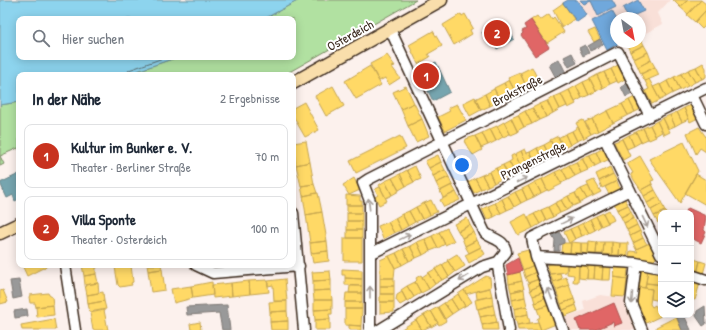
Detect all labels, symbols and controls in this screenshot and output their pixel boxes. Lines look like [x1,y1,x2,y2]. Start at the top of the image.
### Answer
north arrow [610,12,646,48]
street label: Osterdeich [324,15,377,55]
search box [16,16,296,60]
pin: 2 [484,18,510,48]
icon: search [30,27,52,49]
text: Hier suchen [62,28,124,49]
pin: 1 [413,61,439,91]
street label: Brokstraße [489,70,545,110]
text: In der Nähe [32,87,101,110]
text: 2 Ergebnisse [220,89,280,107]
street label: Prangenstraße [497,136,569,184]
text: Kultur im Bunker e. V. [71,137,192,158]
text: 1 [44,147,48,165]
text: 70 m [255,147,279,165]
your location [452,155,472,175]
text: Theater · Berliner Straße [71,158,191,176]
one-way arrow [515,176,527,183]
one-way arrow [366,198,373,211]
text: Villa Sponte [71,209,136,230]
map controls [658,210,694,318]
button: + [658,210,694,246]
one-way arrow [642,216,649,228]
one-way arrow [560,217,572,224]
text: 2 [43,219,49,237]
text: 100 m [251,219,279,237]
text: Theater · Osterdeich [71,230,167,248]
one-way arrow [399,233,411,240]
button: − [658,246,694,282]
one-way arrow [458,275,470,283]
button: layers [658,282,694,318]
one-way arrow [366,286,374,299]
one-way arrow [545,288,553,300]
one-way arrow [628,291,635,304]

